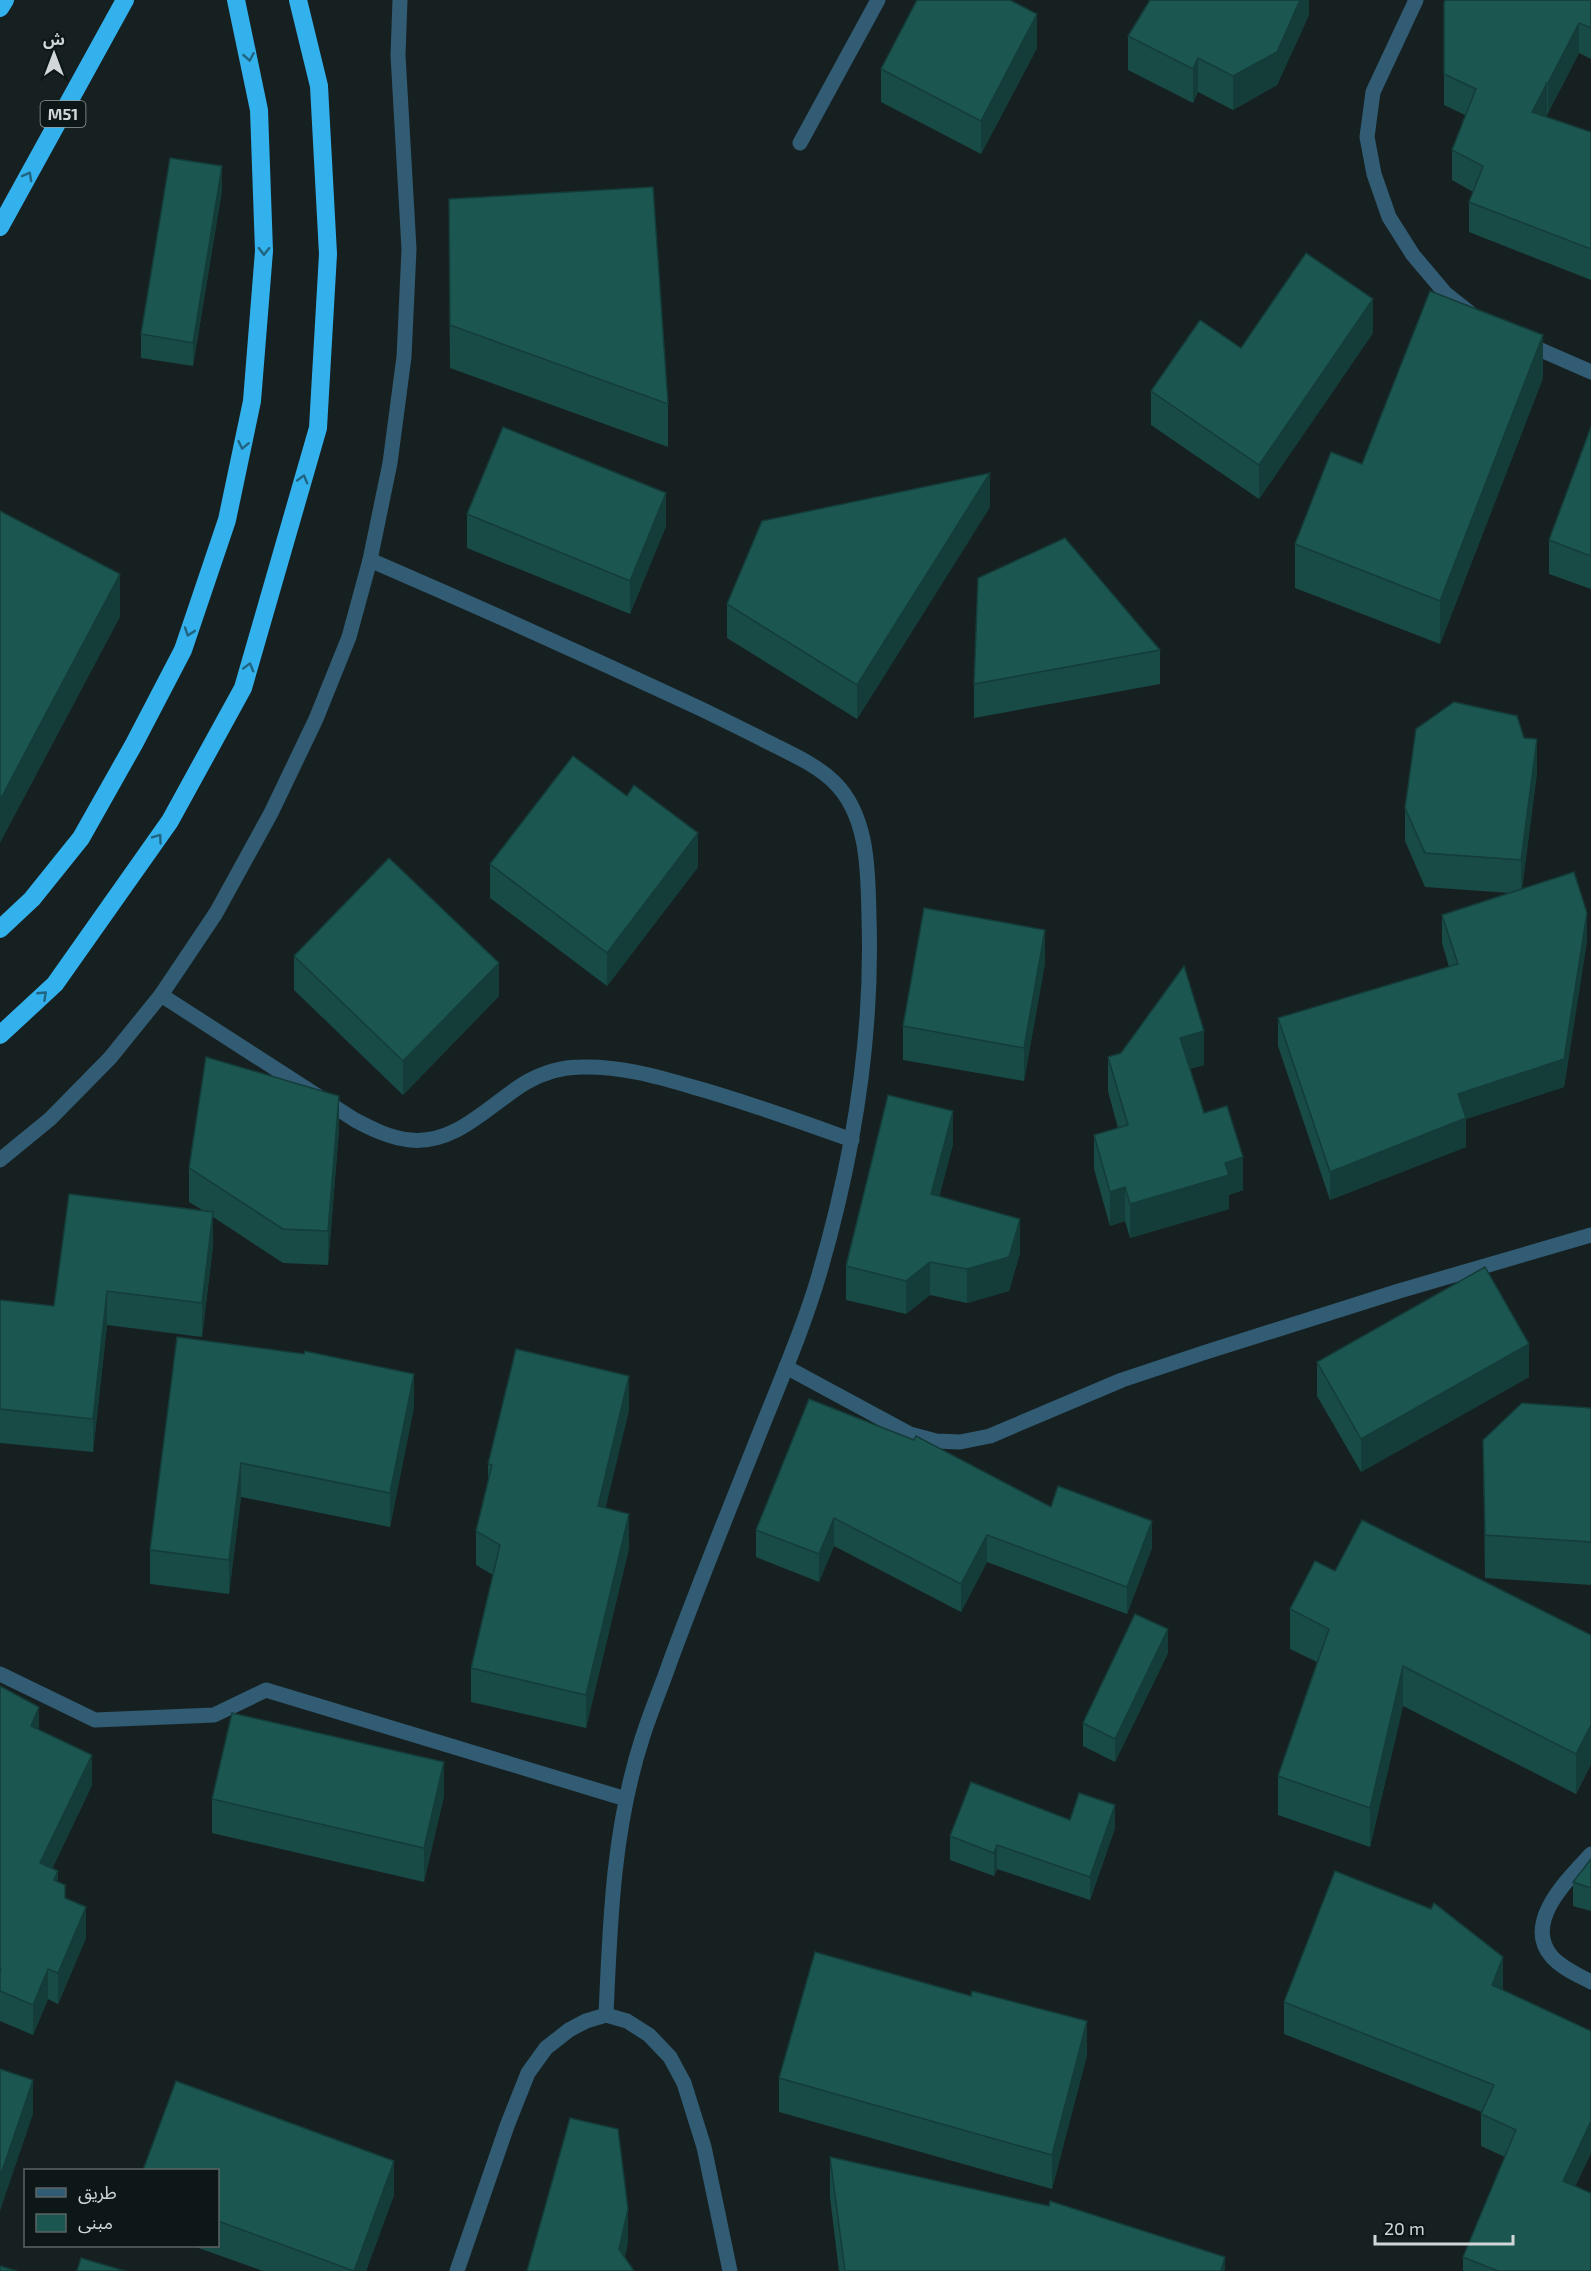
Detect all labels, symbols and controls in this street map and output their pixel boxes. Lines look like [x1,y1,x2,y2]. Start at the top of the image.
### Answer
north arrow [24,24,84,84]
text: ش [43,29,65,49]
one-way arrow [242,52,255,62]
road number: M51 [40,101,86,127]
one-way arrow [21,172,32,182]
one-way arrow [258,247,270,256]
one-way arrow [237,439,250,449]
one-way arrow [296,474,308,485]
one-way arrow [184,626,197,637]
one-way arrow [242,662,254,673]
one-way arrow [151,834,162,845]
one-way arrow [36,991,47,1002]
legend [24,2169,219,2247]
text: طريق [78,2181,117,2204]
scale bar [1375,2208,1513,2246]
text: مبنى [78,2211,113,2234]
text: 20 m [1384,2217,1425,2239]

